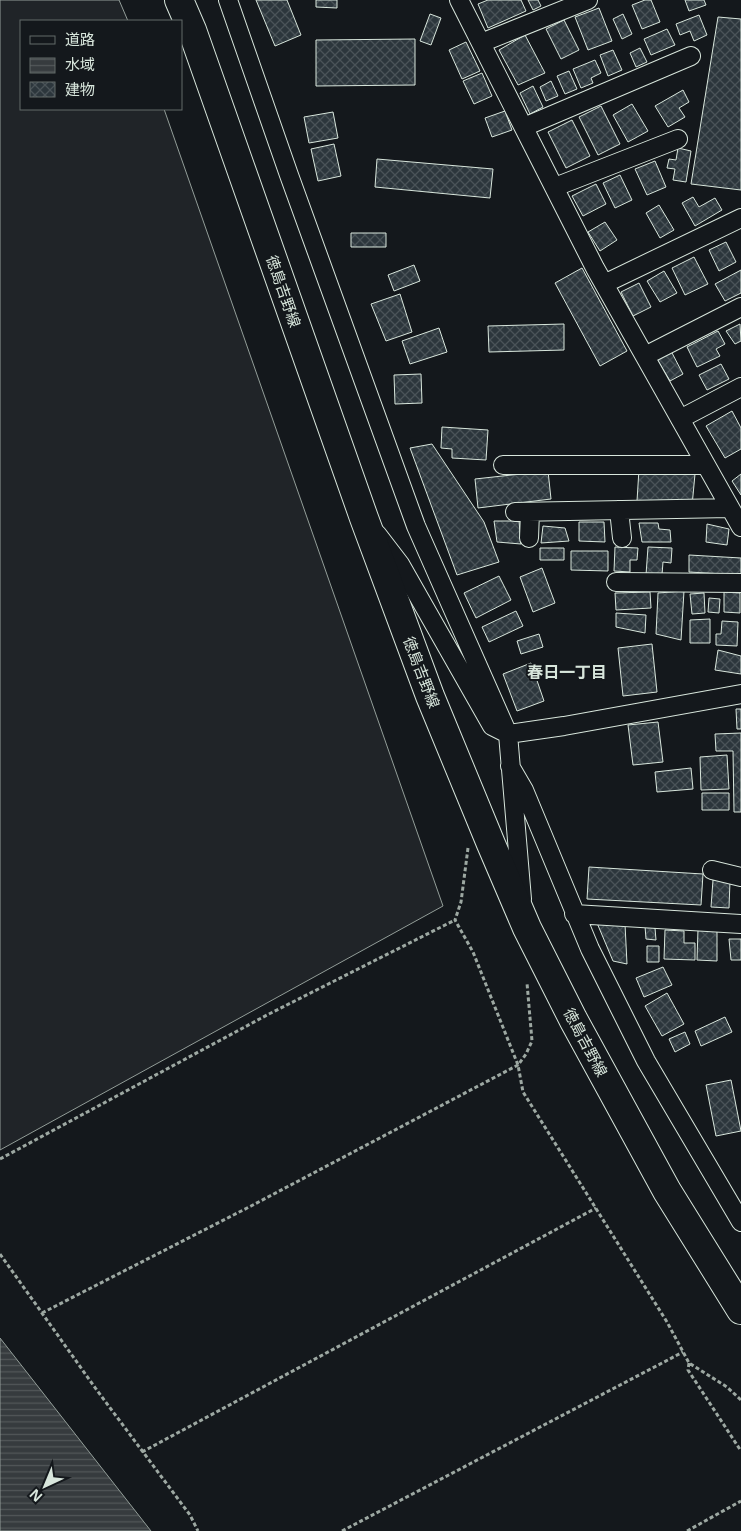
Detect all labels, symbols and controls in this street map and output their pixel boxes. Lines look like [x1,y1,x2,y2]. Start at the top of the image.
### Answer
legend [20,20,182,110]
text: 道路 [65,29,95,49]
text: 水域 [65,54,95,74]
text: 建物 [65,79,95,99]
street label: 徳島吉野線 [262,252,306,330]
street label: 徳島吉野線 [399,633,445,711]
district label: 春日一丁目 [527,661,607,683]
street label: 徳島吉野線 [560,1004,612,1080]
north arrow [20,1461,70,1511]
text: N [25,1485,46,1507]

